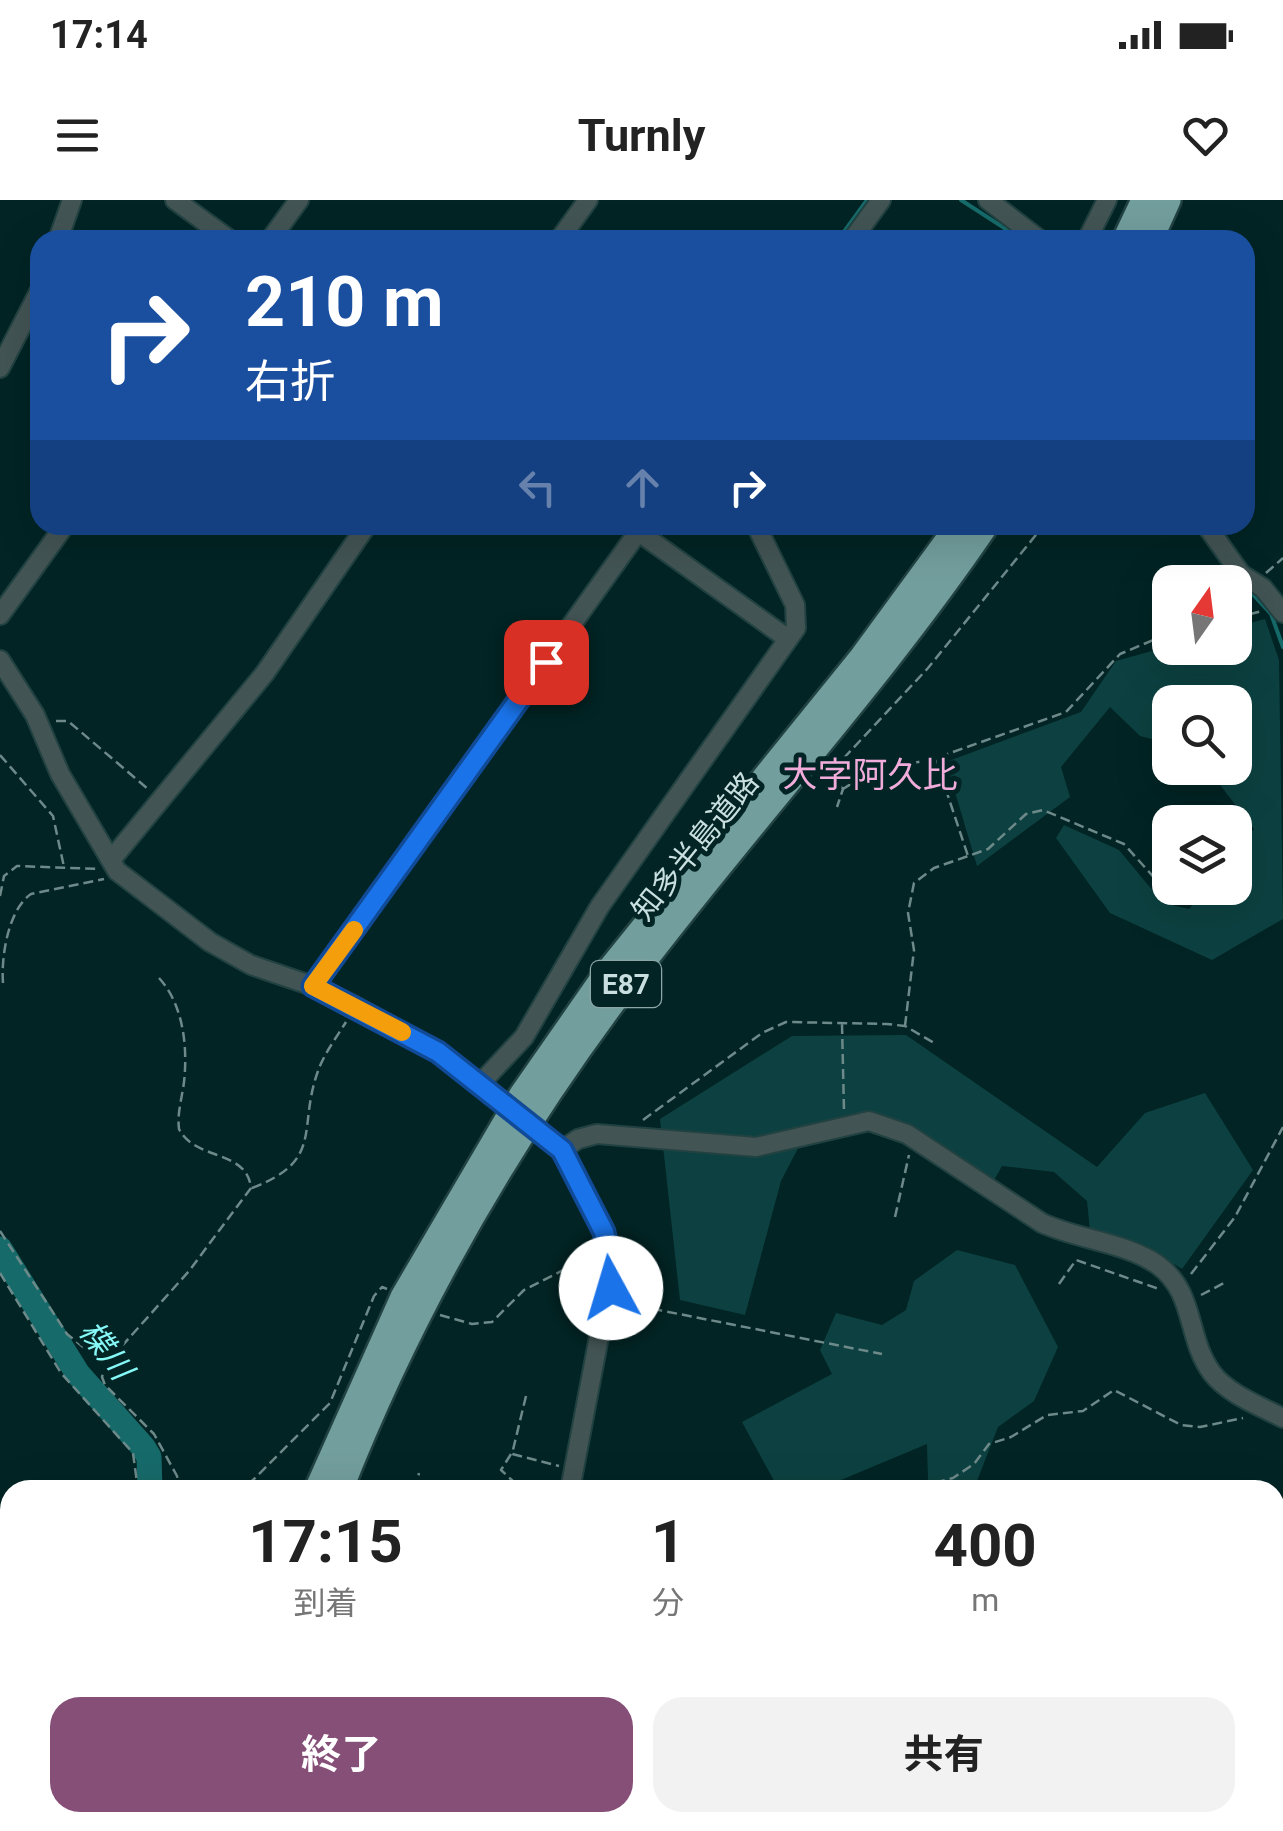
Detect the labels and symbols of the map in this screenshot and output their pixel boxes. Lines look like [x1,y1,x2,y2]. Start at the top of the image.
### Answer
north arrow [1152,565,1252,665]
pin [504,620,589,705]
district label: 大字阿久比 [782,755,958,796]
street label: 知多半島道路 [625,765,765,927]
road number: E87 [591,961,661,1007]
position arrow [559,1236,663,1340]
water label: 楪川 [72,1313,142,1389]

